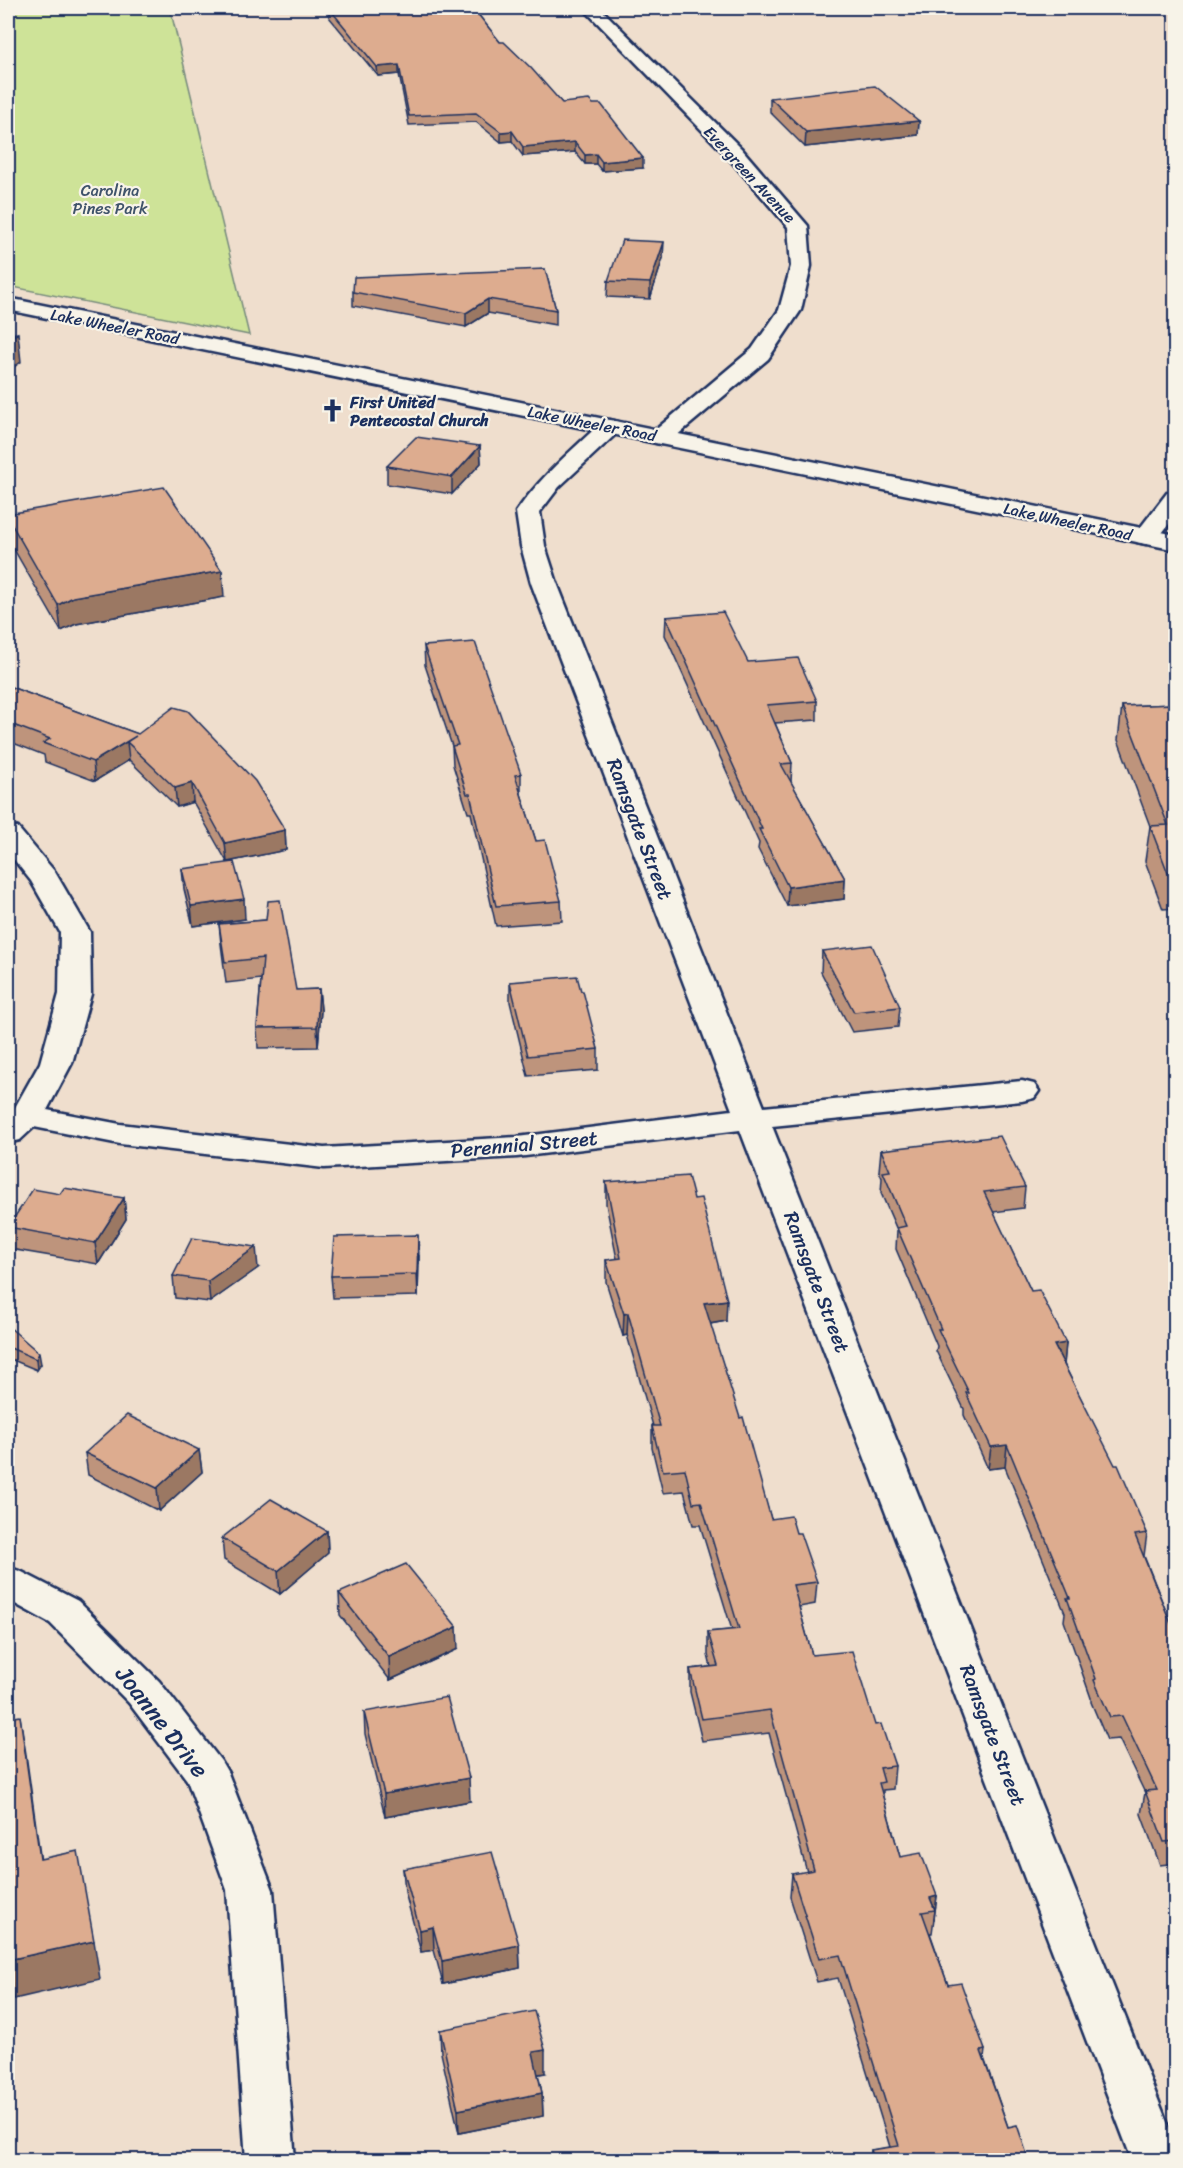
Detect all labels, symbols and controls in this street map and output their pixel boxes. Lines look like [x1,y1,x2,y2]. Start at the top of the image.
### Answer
street label: Evergreen Avenue [696,119,803,230]
park label: Carolina Pines Park [73,176,148,223]
street label: Lake Wheeler Road [48,300,183,353]
place label: First United Pentecostal Church [349,388,489,435]
street label: Lake Wheeler Road [525,397,660,450]
church icon: First United Pentecostal Church [319,398,345,424]
street label: Lake Wheeler Road [1001,494,1136,550]
street label: Ramsgate Street [596,753,683,905]
street label: Perennial Street [449,1121,599,1168]
street label: Ramsgate Street [773,1206,860,1358]
street label: Joanne Drive [104,1656,220,1788]
street label: Ramsgate Street [949,1659,1036,1811]

